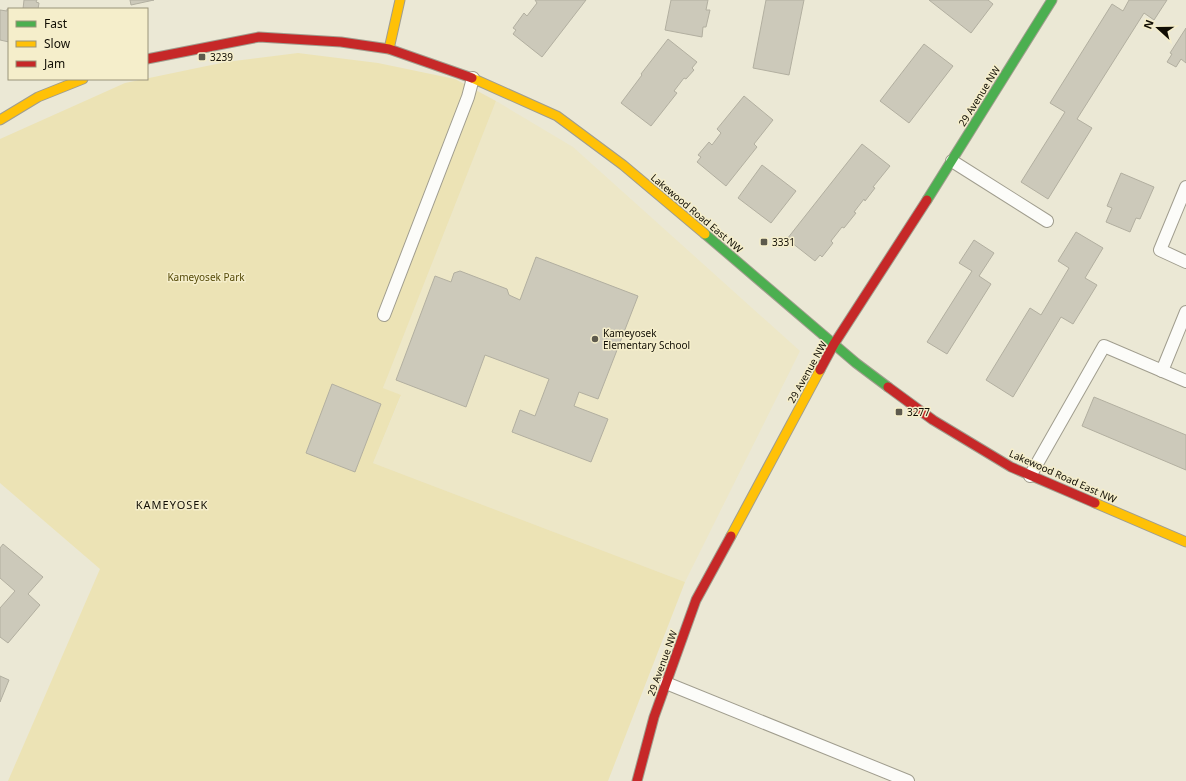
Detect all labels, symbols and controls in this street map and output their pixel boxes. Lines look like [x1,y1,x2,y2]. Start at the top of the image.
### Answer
legend [8,8,148,80]
north arrow [1138,8,1178,48]
text: Fast [44,15,68,32]
text: N [1140,17,1157,31]
text: Slow [44,35,71,52]
place label: 3239 [210,50,233,64]
marker: 3239 [197,52,207,62]
text: Jam [43,55,65,72]
street label: 29 Avenue NW [955,63,1003,129]
street label: Lakewood Road East NW [648,170,746,256]
place label: 3331 [772,235,795,249]
marker: 3331 [759,237,769,247]
park label: Kameyosek Park [167,270,245,284]
place label: Kameyosek Elementary School [603,326,690,352]
marker: Kameyosek Elementary School [590,334,600,344]
street label: 29 Avenue NW [784,338,830,405]
place label: 3277 [907,405,930,419]
marker: 3277 [894,407,904,417]
street label: Lakewood Road East NW [1007,446,1119,506]
district label: KAMEYOSEK [136,497,208,512]
street label: 29 Avenue NW [644,628,681,698]

